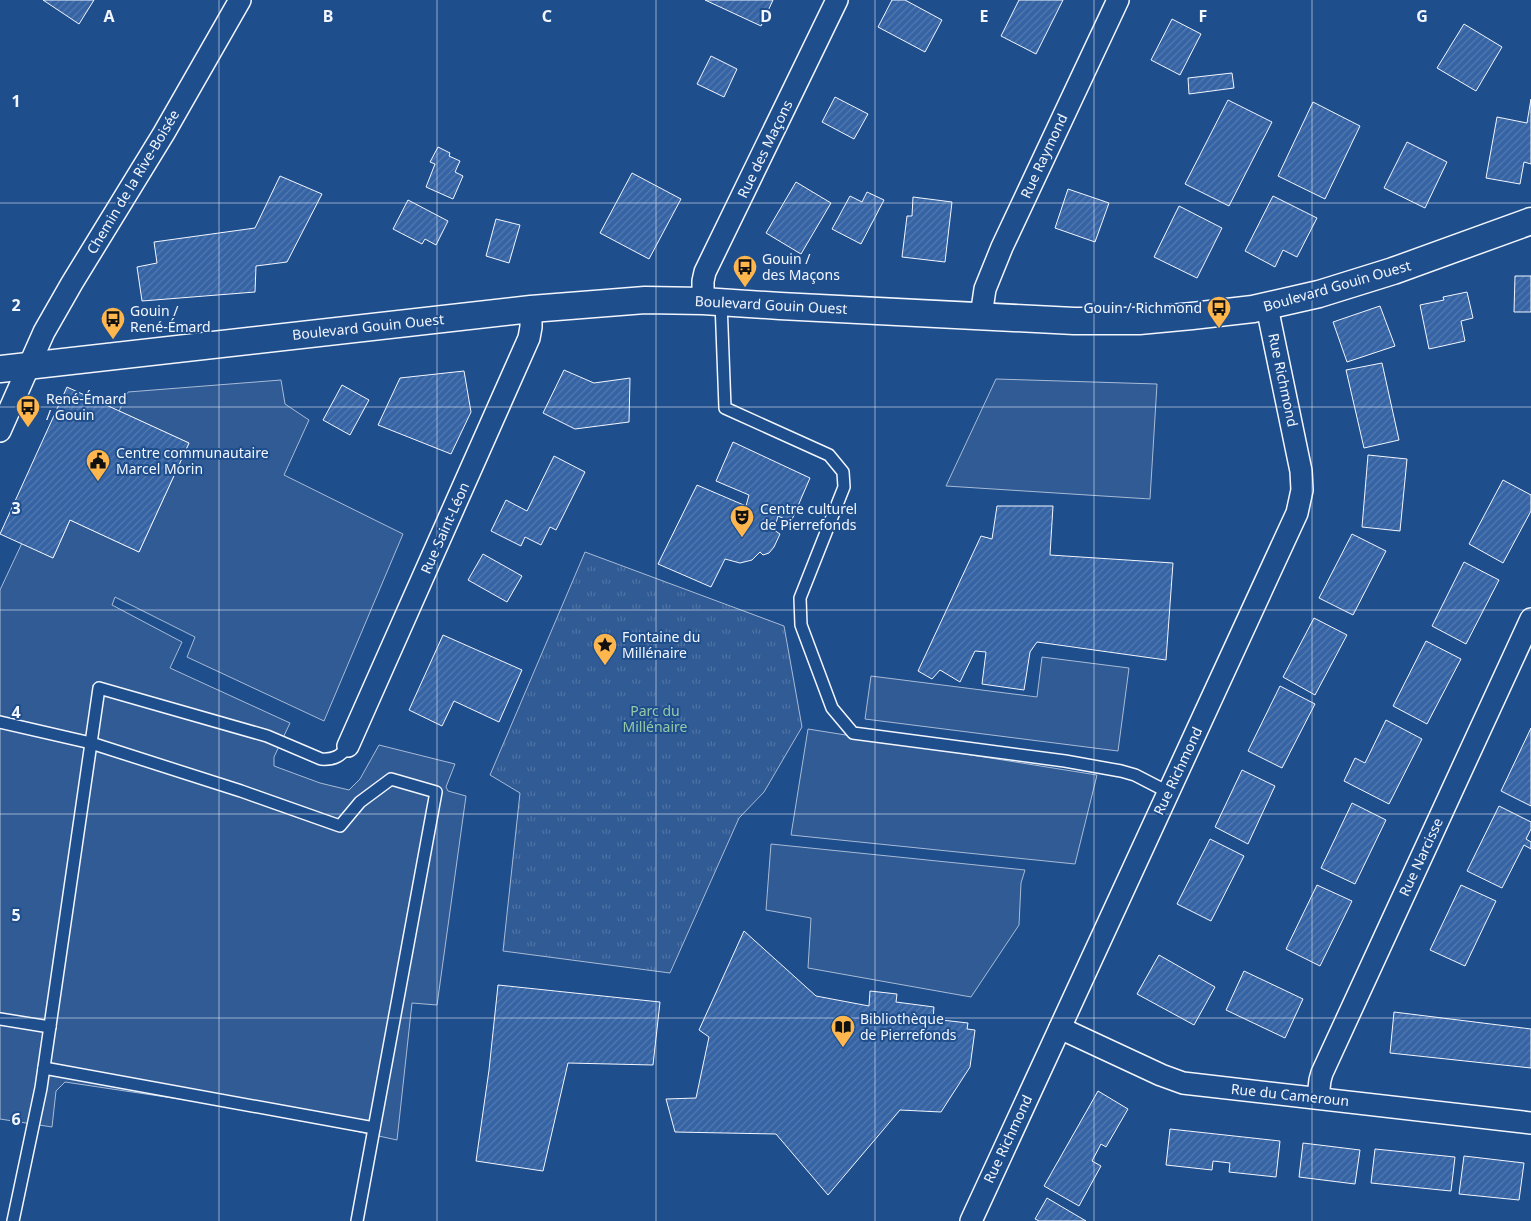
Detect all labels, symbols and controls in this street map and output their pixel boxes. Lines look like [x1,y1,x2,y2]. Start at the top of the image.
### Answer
text: A [103,5,115,27]
text: B [323,5,333,27]
text: C [542,5,552,27]
text: D [760,5,772,27]
text: E [980,5,989,27]
text: F [1199,5,1207,27]
text: G [1416,5,1428,27]
text: 1 [11,90,21,112]
street label: Rue des Maçons [733,96,797,201]
street label: Chemin de la Rive-Boisée [82,106,183,257]
street label: Rue Raymond [1016,110,1071,201]
place label: Gouin / des Maçons [762,249,840,284]
bus stop icon: Gouin / des Maçons [732,254,758,288]
street label: Boulevard Gouin Ouest [1261,255,1413,316]
street label: Boulevard Gouin Ouest [694,291,848,318]
text: 2 [11,294,21,316]
bus stop icon: Gouin / Richmond [1206,295,1232,329]
place label: Gouin / Richmond [1083,298,1202,317]
place label: Gouin / René-Émard [130,301,211,336]
bus stop icon: Gouin / René-Émard [100,306,126,340]
street label: Boulevard Gouin Ouest [291,309,445,344]
street label: Rue Richmond [1264,331,1303,429]
place label: René-Émard / Gouin [46,389,127,424]
bus stop icon: René-Émard / Gouin [15,394,41,428]
place label: Centre communautaire Marcel Morin [116,443,269,478]
public building icon: Centre communautaire Marcel Morin [85,448,111,482]
street label: Rue Saint-Léon [416,479,473,577]
text: 3 [11,497,21,519]
place label: Centre culturel de Pierrefonds [760,499,857,534]
theatre icon: Centre culturel de Pierrefonds [729,504,755,538]
place label: Fontaine du Millénaire [622,627,700,662]
place icon: Fontaine du Millénaire [592,632,618,666]
text: 4 [11,701,21,723]
park label: Parc du Millénaire [623,701,688,736]
street label: Rue Richmond [1149,724,1206,818]
street label: Rue Narcisse [1394,814,1447,899]
text: 5 [11,904,21,926]
place label: Bibliothèque de Pierrefonds [860,1009,957,1044]
library icon: Bibliothèque de Pierrefonds [830,1014,856,1048]
street label: Rue du Cameroun [1230,1079,1350,1110]
street label: Rue Richmond [979,1092,1036,1186]
text: 6 [11,1108,21,1130]

